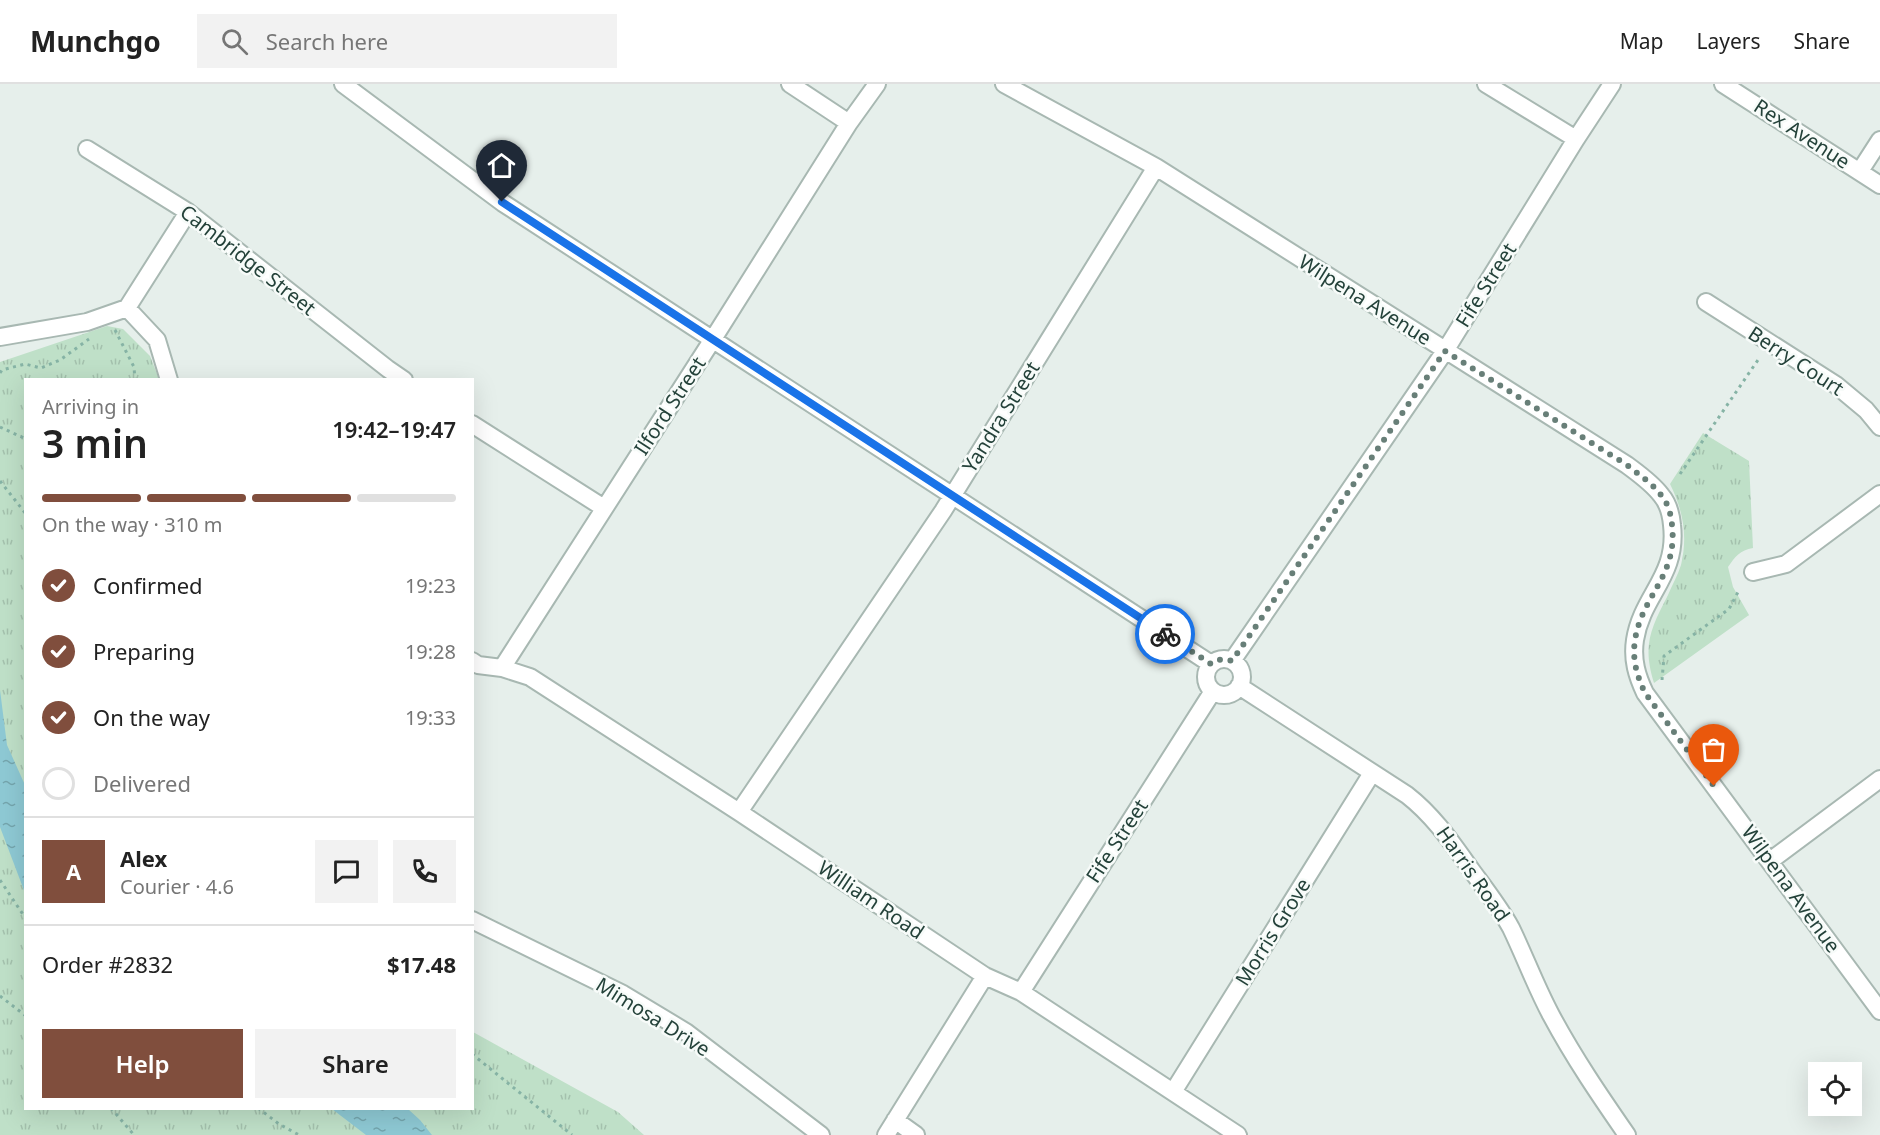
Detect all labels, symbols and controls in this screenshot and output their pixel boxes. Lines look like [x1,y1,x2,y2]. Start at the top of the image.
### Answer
search box [197,14,617,68]
text: Munchgo [30,22,161,60]
icon: search [218,25,251,58]
text: Search here [266,26,388,56]
text: Map [1620,27,1664,55]
text: Layers [1697,27,1761,55]
text: Share [1794,27,1850,55]
street label: Rex Avenue [1749,92,1855,175]
pin [476,140,527,202]
icon: home [485,149,518,182]
street label: Cambridge Street [175,198,322,321]
street label: Fife Street [1449,237,1522,332]
street label: Wilpena Avenue [1294,248,1437,351]
street label: Berry Court [1743,320,1849,402]
street label: Ilford Street [628,351,711,460]
street label: Yandra Street [956,356,1045,477]
text: Arriving in [42,393,139,420]
text: 19:42–19:47 [332,414,456,444]
text: 3 min [42,416,148,469]
text: On the way · 310 m [42,511,222,538]
icon: check [42,569,75,602]
text: Confirmed [93,570,203,600]
text: 19:23 [405,572,456,599]
courier [1135,604,1195,664]
icon: bike [1149,618,1182,651]
icon: check [42,635,75,668]
text: Preparing [93,636,195,666]
text: 19:28 [405,638,456,665]
icon: check [42,701,75,734]
text: On the way [93,702,210,732]
text: 19:33 [405,704,456,731]
pin [1688,724,1739,786]
icon: bag [1697,733,1730,766]
text: Delivered [93,768,191,798]
street label: Fife Street [1079,794,1154,888]
street label: Wilpena Avenue [1736,819,1847,958]
street label: Harris Road [1431,821,1516,927]
button: chat [315,840,378,903]
button: phone [393,840,456,903]
text: Alex [120,843,167,873]
street label: William Road [813,854,930,945]
text: A [66,856,81,886]
text: Courier · 4.6 [120,873,234,900]
street label: Morris Grove [1229,873,1316,991]
text: Order #2832 [42,949,173,979]
text: $17.48 [387,949,456,979]
street label: Mimosa Drive [591,971,715,1062]
button: Help [42,1029,243,1098]
button: Share [255,1029,456,1098]
map controls [1808,1062,1862,1116]
button: locate [1808,1062,1862,1116]

